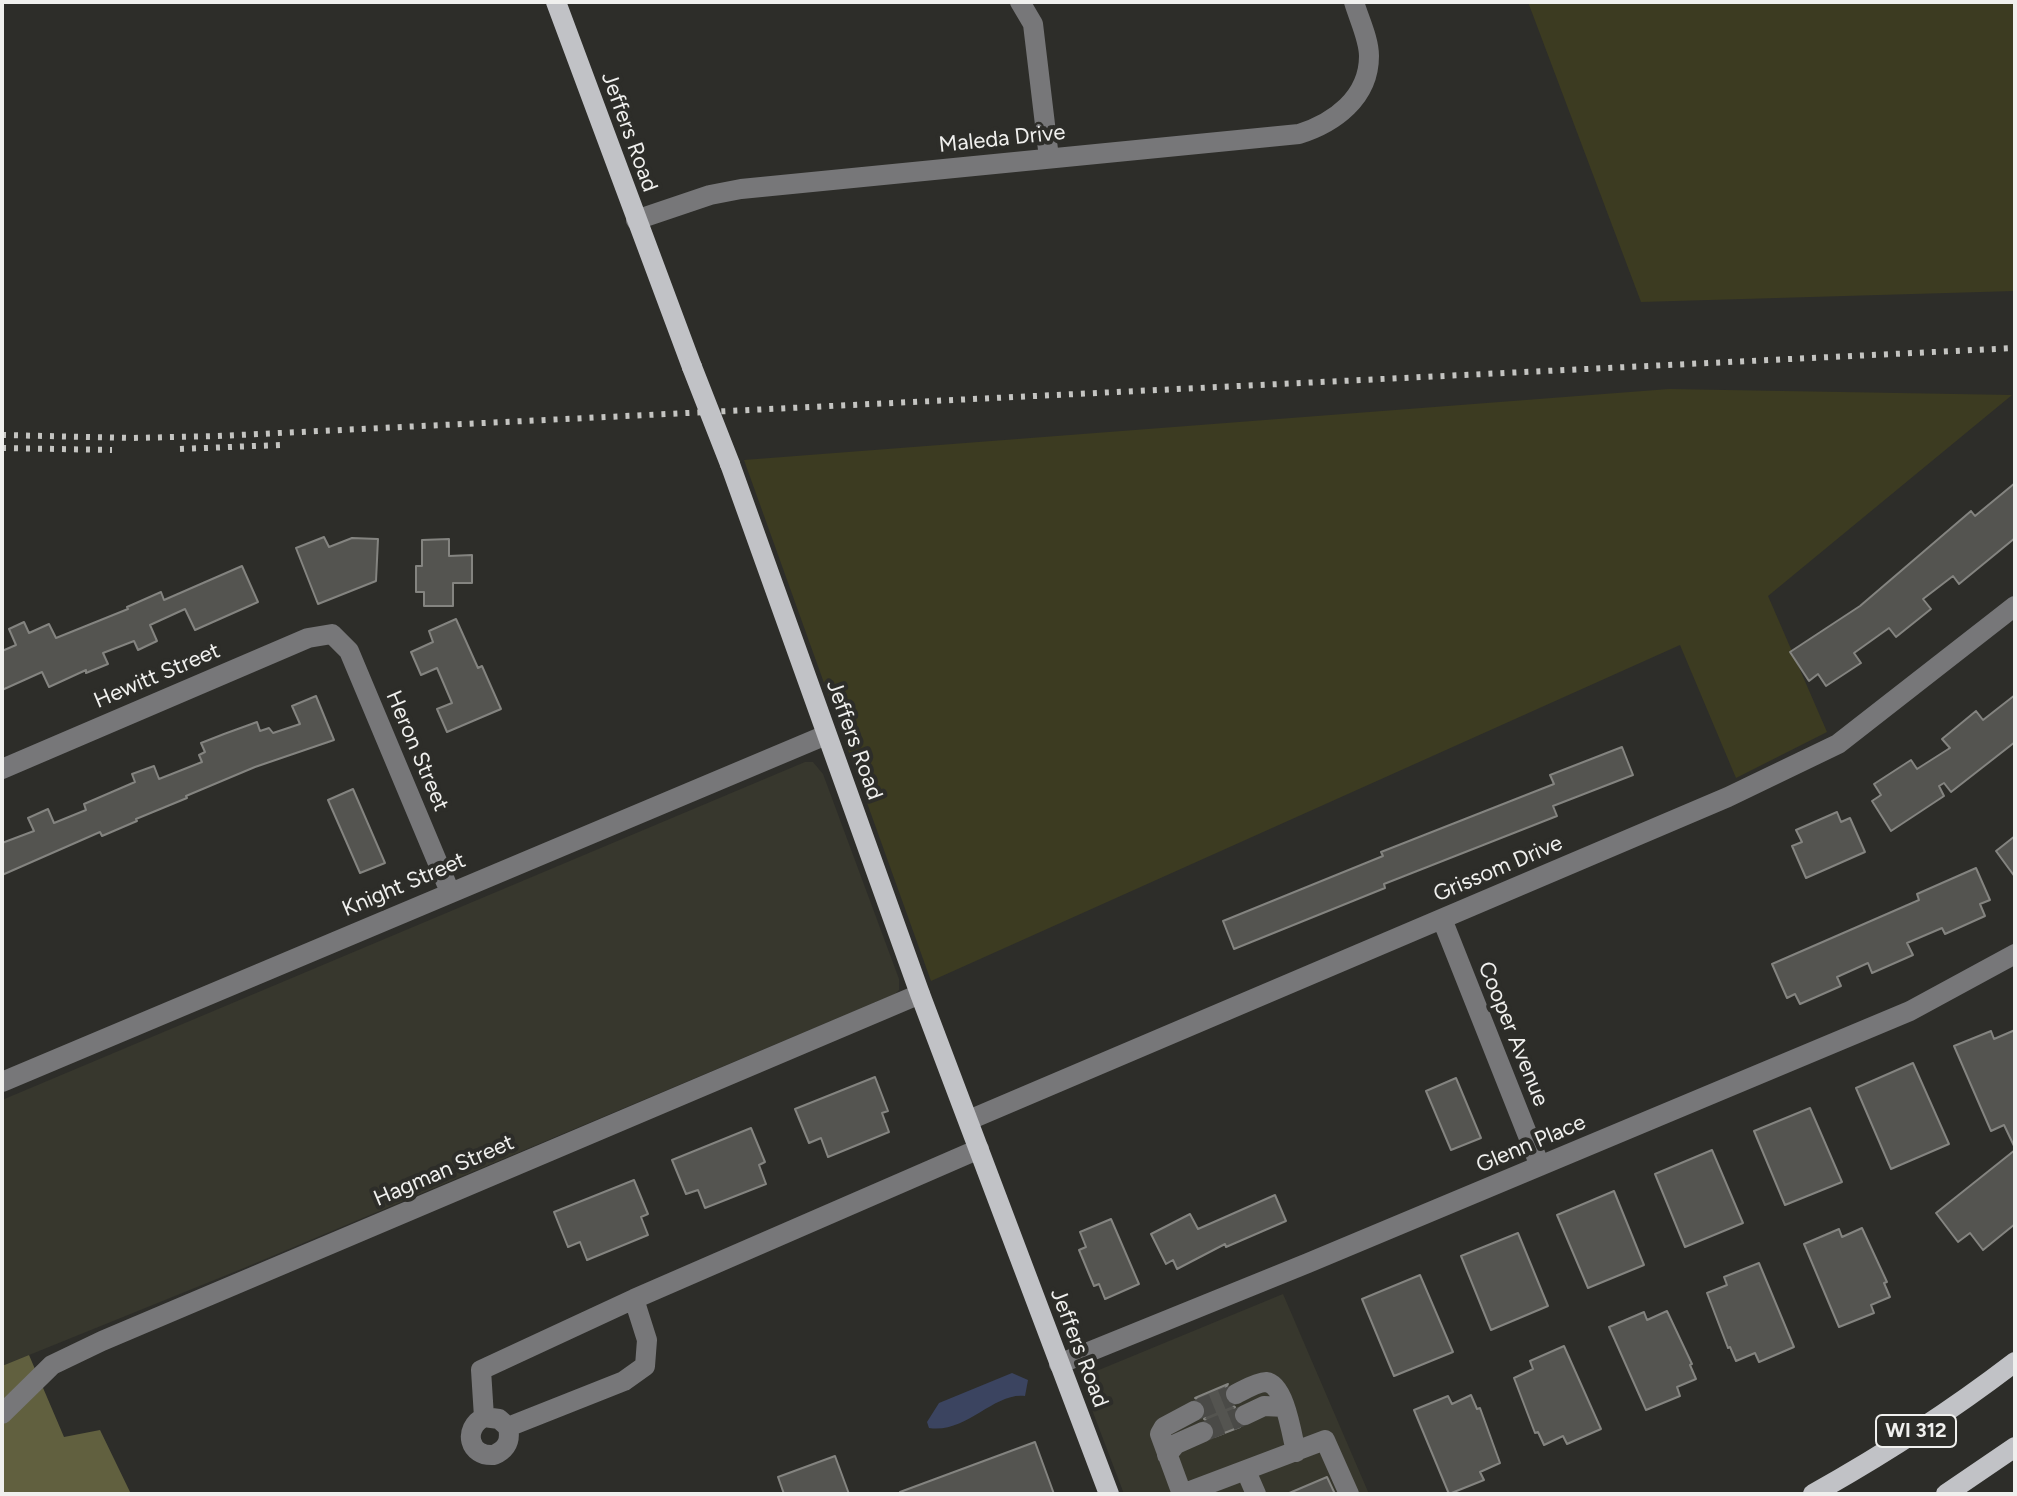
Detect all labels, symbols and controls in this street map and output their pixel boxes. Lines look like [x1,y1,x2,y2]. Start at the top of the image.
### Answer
street label: Jeffers Road [595,69,663,195]
street label: Maleda Drive [937,119,1067,159]
street label: Hewitt Street [90,638,224,714]
street label: Jeffers Road [820,677,888,803]
street label: Heron Street [380,687,454,815]
street label: Grissom Drive [1430,830,1566,908]
street label: Knight Street [338,847,470,923]
street label: Cooper Avenue [1472,958,1554,1110]
street label: Glenn Place [1472,1109,1590,1179]
street label: Hagman Street [370,1130,518,1212]
street label: Jeffers Road [1044,1285,1114,1411]
road number: WI 312 [1876,1415,1956,1447]

